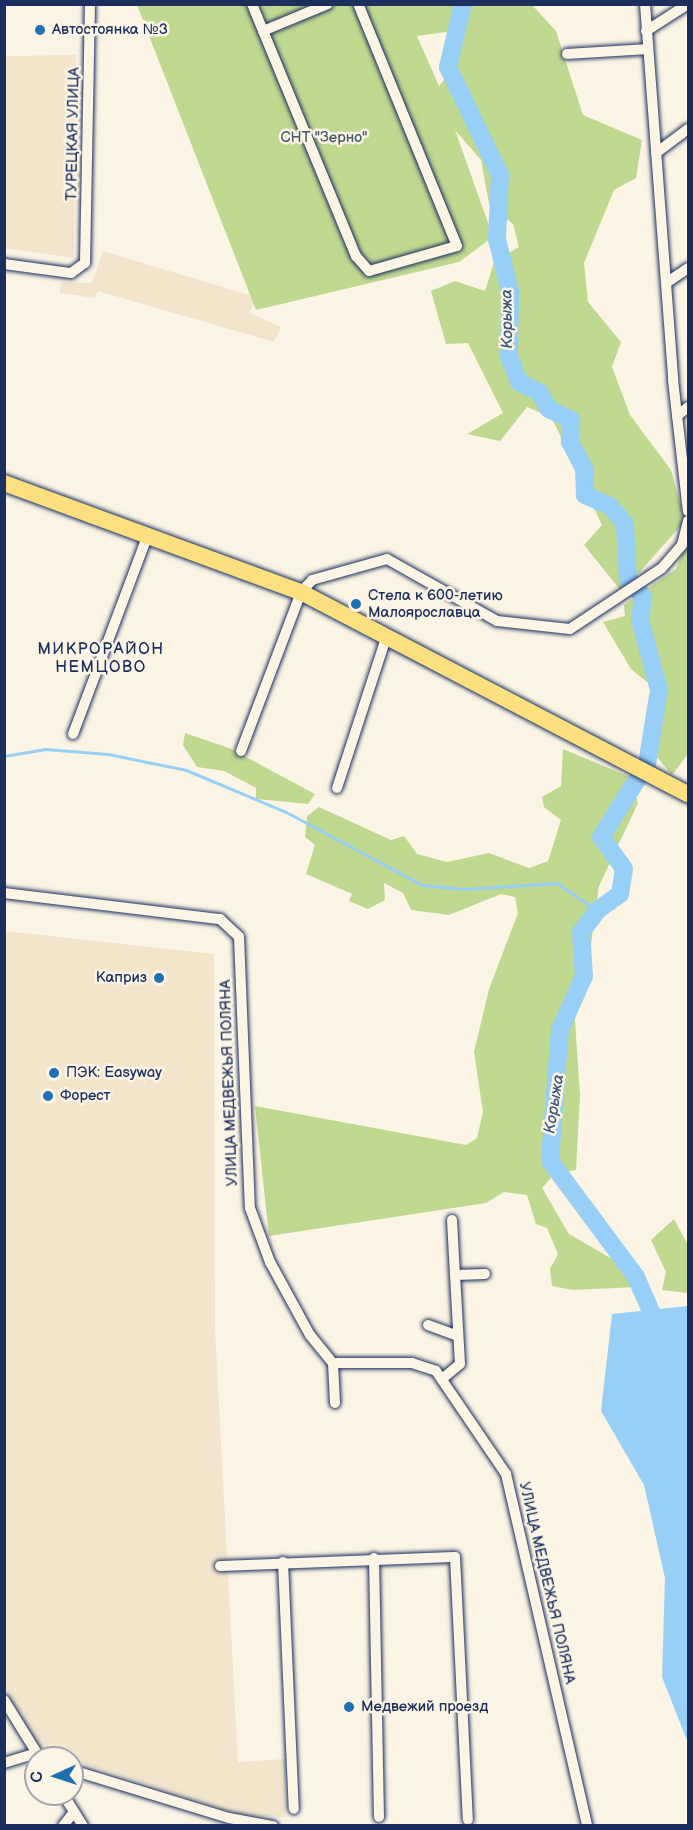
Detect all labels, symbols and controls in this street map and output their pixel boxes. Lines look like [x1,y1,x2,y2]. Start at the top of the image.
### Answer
place label: Автостоянка №3 [52,21,168,39]
marker: Автостоянка №3 [33,23,47,37]
street label: ТУРЕЦКАЯ УЛИЦА [63,67,83,201]
park label: СНТ "Зерно" [280,129,368,147]
water label: Корыжа [498,289,518,349]
place label: Стела к 600-летию Малоярославца [368,586,503,621]
marker: Стела к 600-летию Малоярославца [349,597,363,611]
district label: МИКРОРАЙОН НЕМЦОВО [37,640,165,678]
place label: Каприз [96,969,147,987]
marker: Каприз [152,971,166,985]
street label: УЛИЦА МЕДВЕЖЬЯ ПОЛЯНА [216,979,242,1187]
place label: ПЭК: Easyway [66,1064,162,1082]
marker: ПЭК: Easyway [47,1066,61,1080]
water label: Корыжа [541,1073,569,1135]
place label: Форест [60,1087,111,1105]
marker: Форест [41,1089,55,1103]
street label: УЛИЦА МЕДВЕЖЬЯ ПОЛЯНА [515,1480,579,1686]
place label: Медвежий проезд [361,1698,488,1716]
marker: Медвежий проезд [342,1700,356,1714]
north arrow [24,1746,84,1806]
text: С [28,1771,47,1783]

